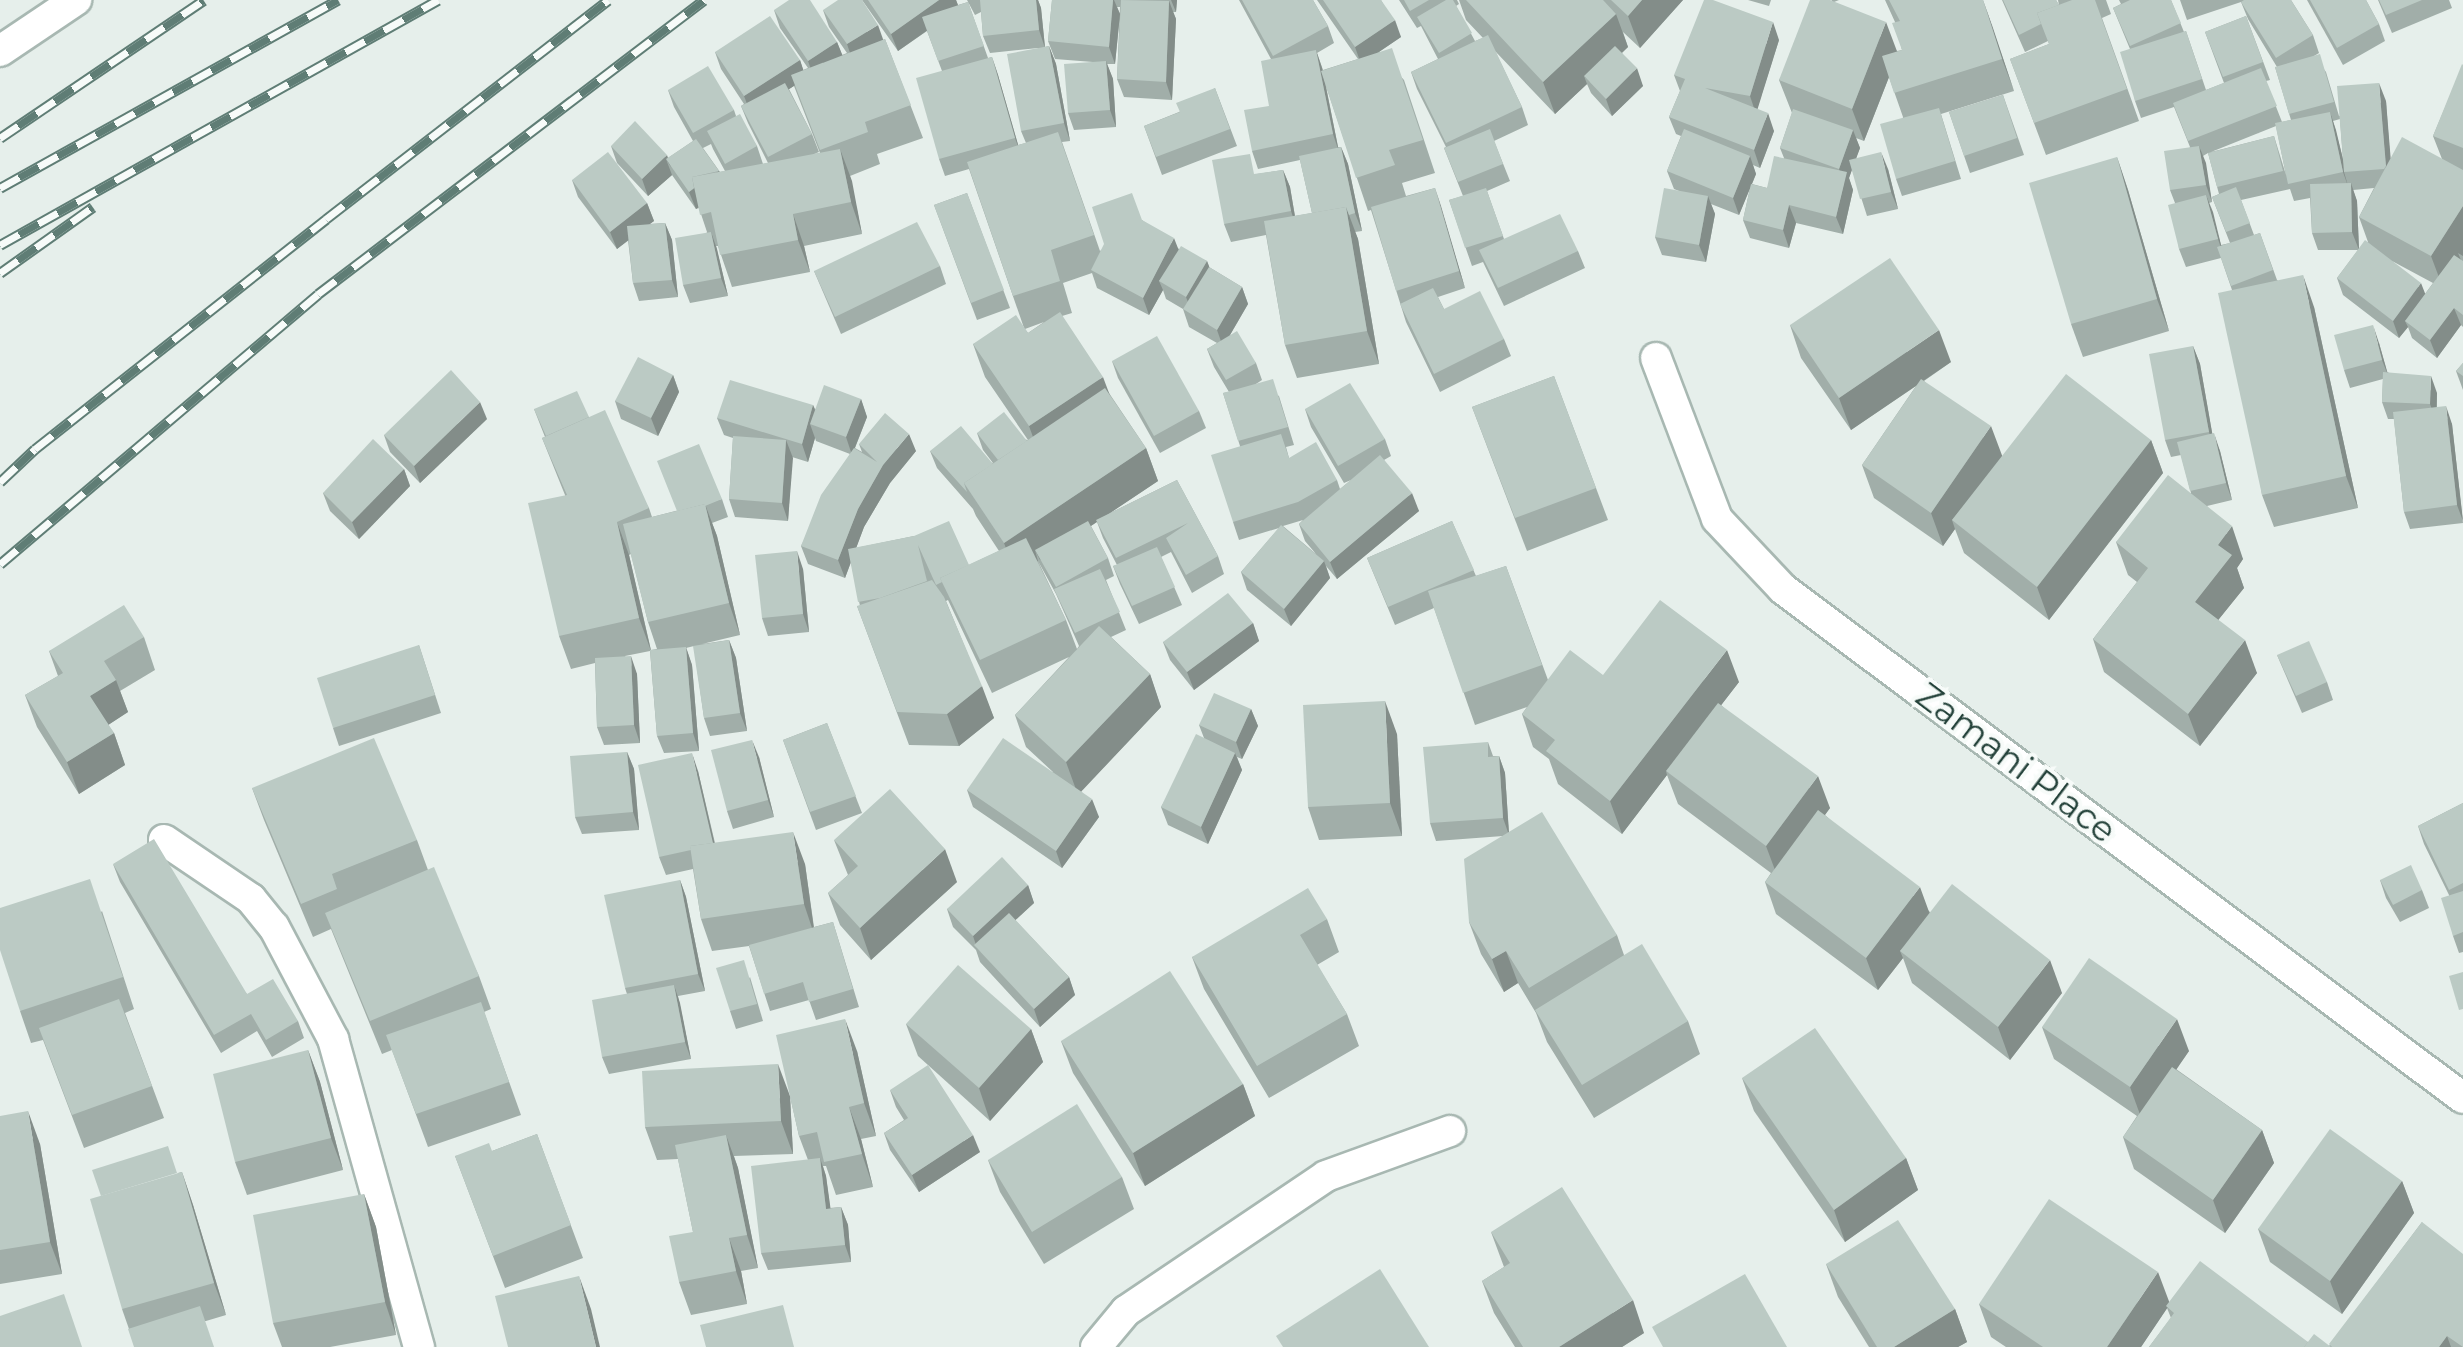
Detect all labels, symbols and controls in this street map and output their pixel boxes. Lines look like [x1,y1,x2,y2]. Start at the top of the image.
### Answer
street label: Zamani Place [1908,674,2124,852]

